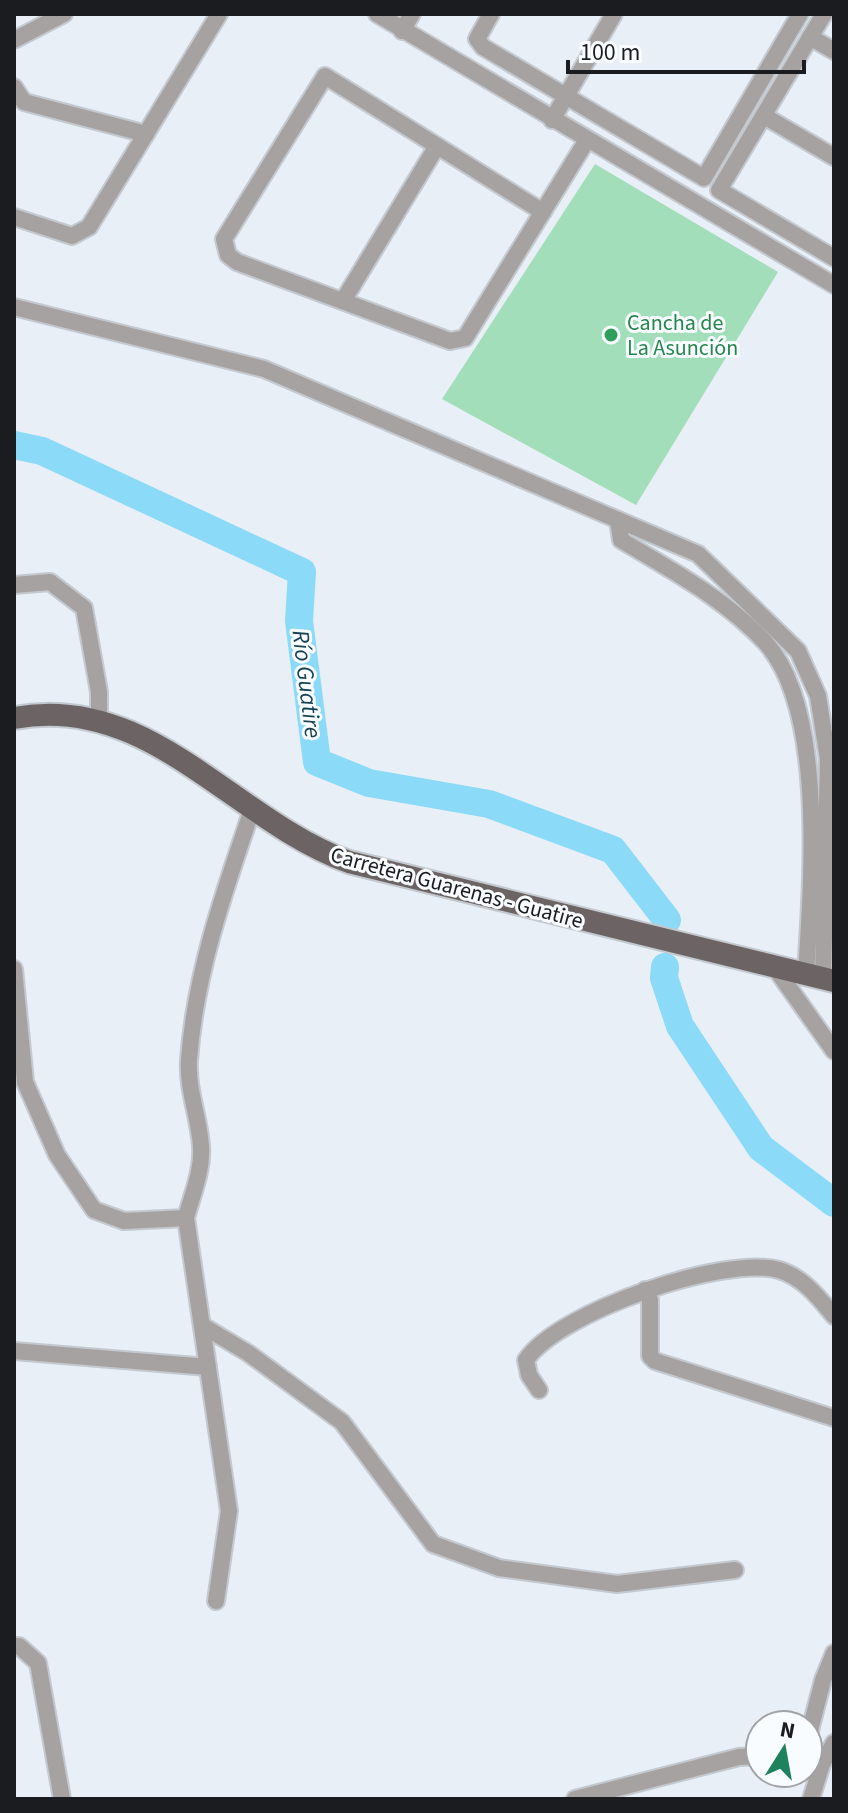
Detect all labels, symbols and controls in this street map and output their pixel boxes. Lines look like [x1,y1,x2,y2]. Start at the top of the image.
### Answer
scale bar [568,24,804,74]
text: 100 m [580,35,640,70]
place label: Cancha de La Asunción [627,307,738,364]
marker: Cancha de La Asunción [602,326,620,344]
water label: Río Guatire [283,628,330,740]
street label: Carretera Guarenas - Guatire [327,839,587,937]
north arrow [744,1709,824,1789]
text: N [777,1713,798,1747]

